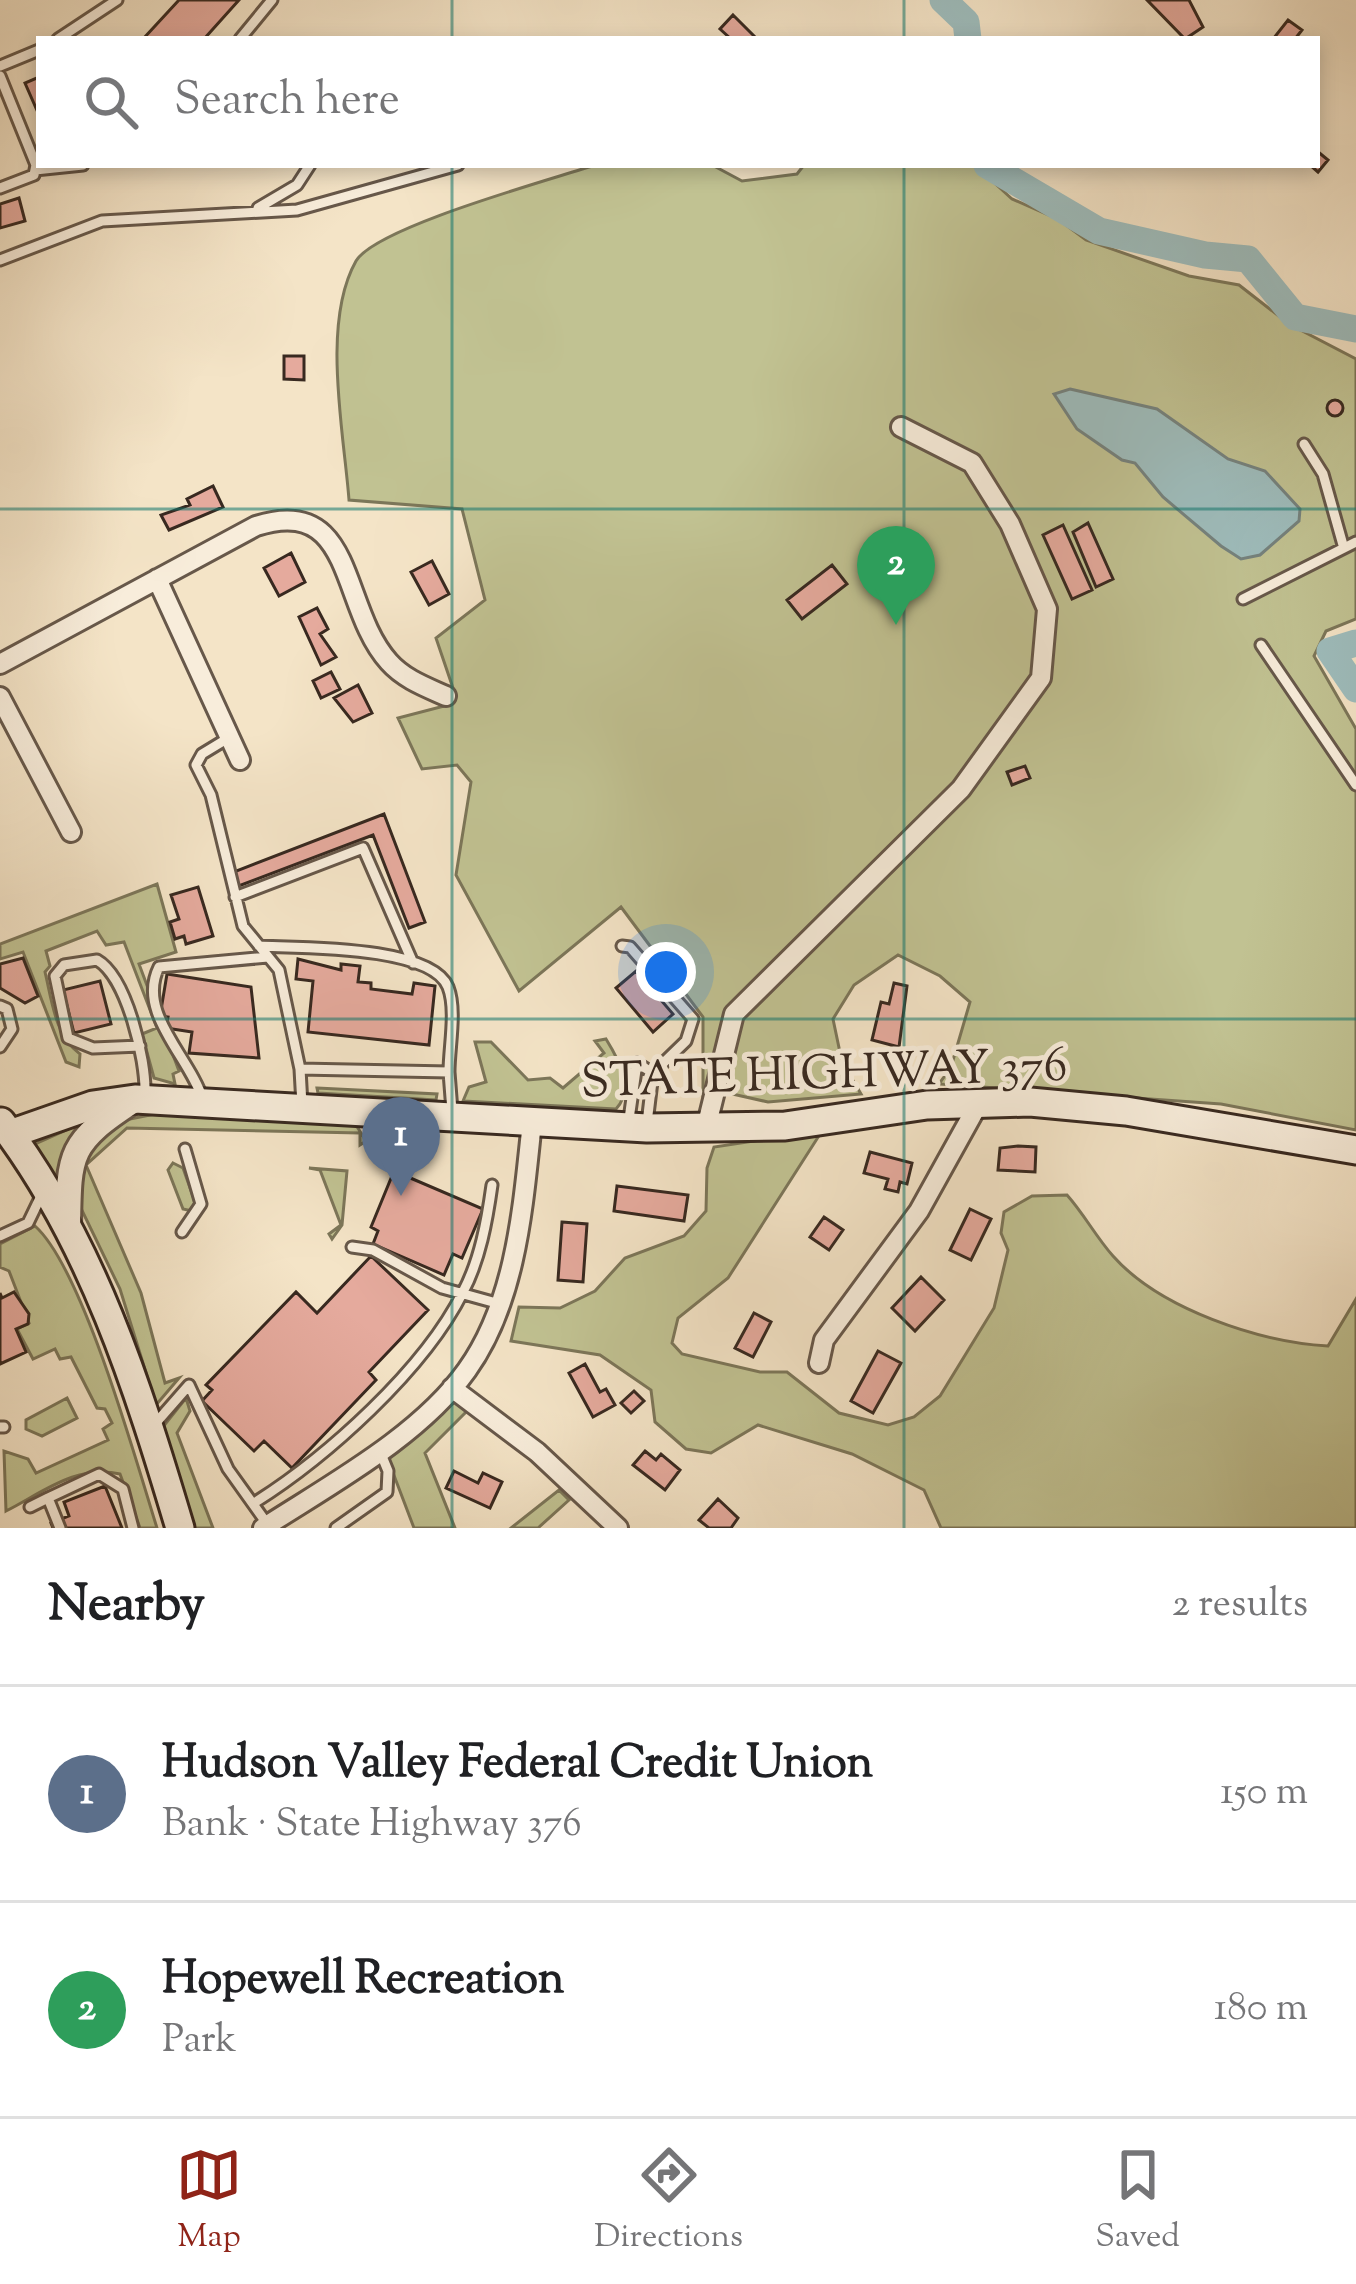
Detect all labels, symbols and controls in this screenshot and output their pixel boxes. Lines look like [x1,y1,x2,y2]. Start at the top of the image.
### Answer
search box [36,36,1320,168]
icon: search [78,69,144,135]
text: Search here [174,70,400,135]
pin: 2 [857,526,935,625]
your location [636,942,696,1002]
street label: STATE HIGHWAY 376 [580,1034,1069,1119]
pin: 1 [362,1097,440,1196]
text: Nearby [48,1570,205,1643]
text: 2 results [1172,1578,1308,1634]
text: Hudson Valley Federal Credit Union [162,1733,873,1798]
text: 1 [80,1766,94,1822]
text: 150 m [1220,1766,1308,1822]
text: Bank · State Highway 376 [162,1798,582,1854]
text: Hopewell Recreation [162,1949,564,2014]
text: 2 [78,1982,96,2038]
text: 180 m [1214,1982,1308,2038]
text: Park [162,2014,237,2070]
tab: Map [176,2142,242,2262]
tab: Directions [594,2142,743,2262]
tab: Saved [1095,2142,1180,2262]

